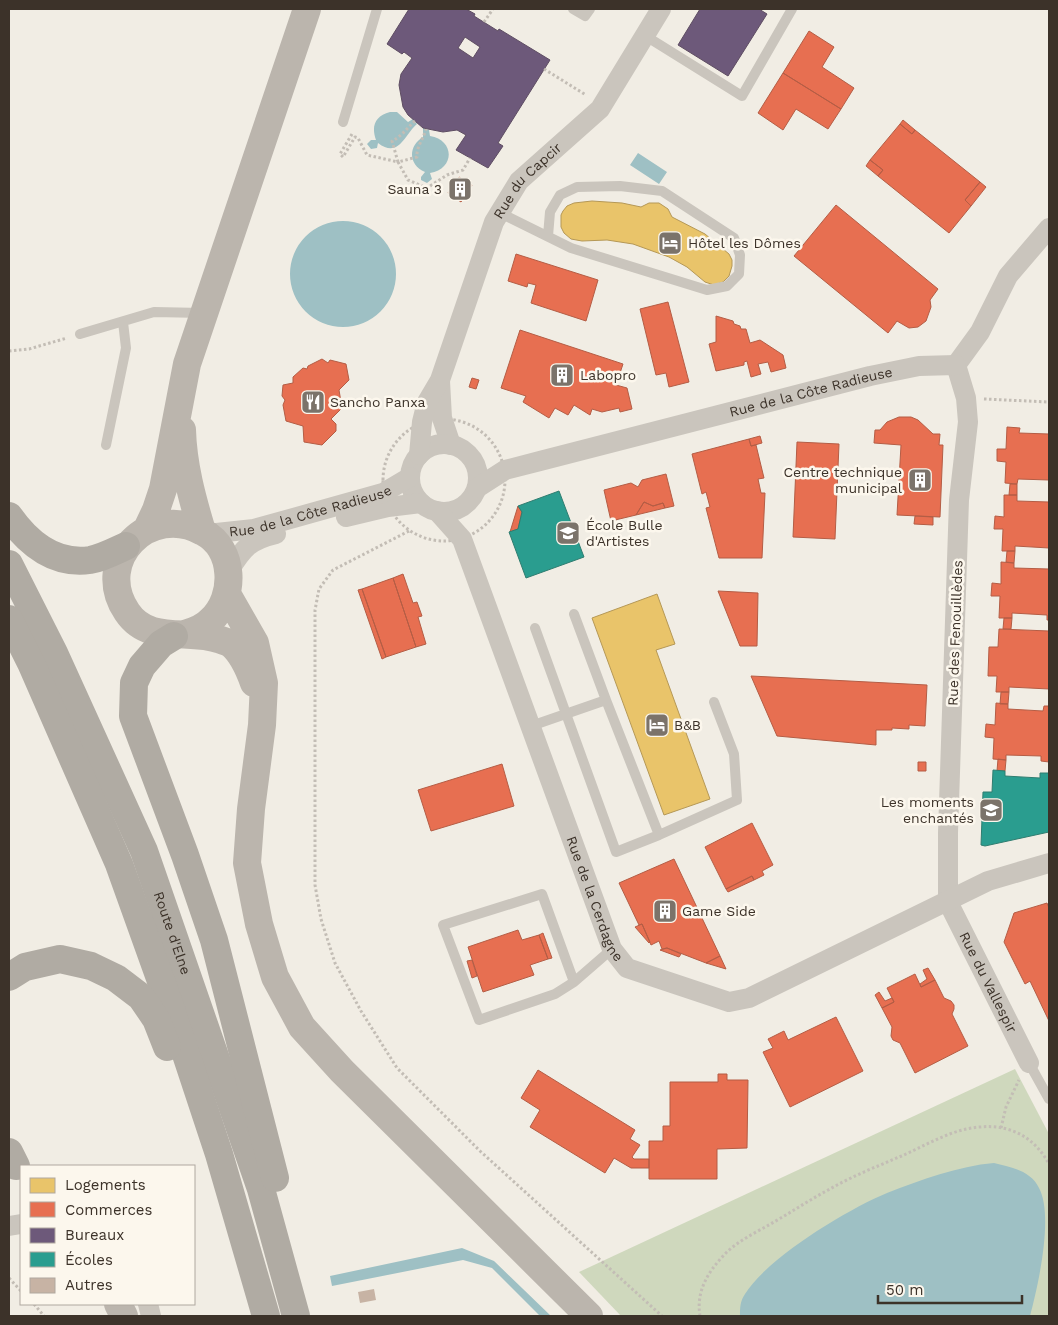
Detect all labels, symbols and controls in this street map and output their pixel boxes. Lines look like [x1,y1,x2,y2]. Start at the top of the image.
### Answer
street label: Rue du Capcir [490,139,565,221]
building icon: Sauna 3 [447,176,473,202]
place label: Sauna 3 [387,181,442,197]
hotel icon: Hôtel les Dômes [657,230,683,256]
place label: Hôtel les Dômes [688,235,801,251]
building icon: Labopro [549,362,575,388]
street label: Rue de la Côte Radieuse [728,364,894,420]
place label: Labopro [580,367,636,383]
restaurant icon: Sancho Panxa [300,389,326,415]
place label: Sancho Panxa [330,394,426,410]
place label: Centre technique municipal [783,464,903,496]
building icon: Centre technique municipal [907,467,933,493]
street label: Rue de la Côte Radieuse [228,482,394,540]
place label: École Bulle d'Artistes [586,517,662,549]
school or university icon: École Bulle d'Artistes [555,520,581,546]
street label: Rue des Fenouillèdes [944,560,966,706]
hotel icon: B&B [644,712,670,738]
place label: B&B [674,717,701,733]
place label: Les moments enchantés [881,794,974,826]
school or university icon: Les moments enchantés [978,797,1004,823]
street label: Rue de la Cerdagne [563,834,627,965]
street label: Route d'Elne [151,889,194,977]
building icon: Game Side [652,898,678,924]
place label: Game Side [682,903,756,919]
street label: Rue du Vallespir [956,929,1021,1036]
legend [20,1165,195,1305]
text: Logements [65,1176,146,1194]
text: Commerces [65,1201,152,1219]
text: Bureaux [65,1226,124,1244]
text: Écoles [65,1251,113,1269]
scale bar [878,1272,1022,1304]
text: Autres [65,1276,113,1294]
text: 50 m [886,1281,923,1299]

